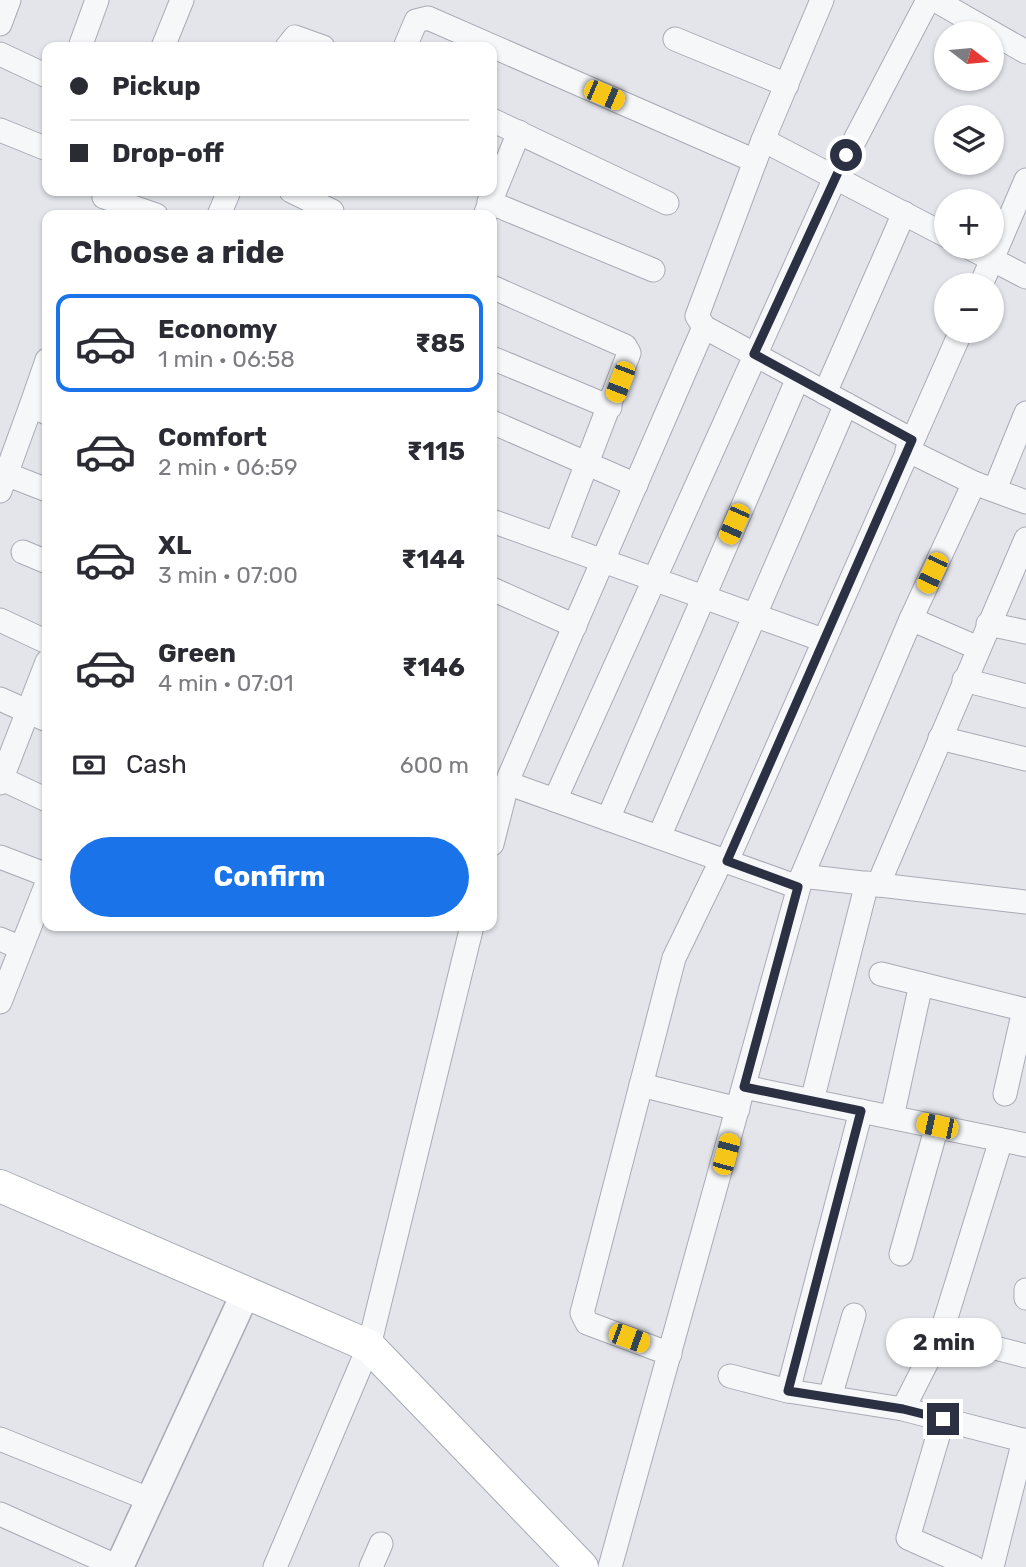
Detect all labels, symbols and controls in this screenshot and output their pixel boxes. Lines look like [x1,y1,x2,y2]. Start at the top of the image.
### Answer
north arrow [934,21,1004,91]
map controls [934,21,1004,343]
text: Pickup [112,71,201,102]
car [581,77,628,113]
button: layers [934,105,1004,175]
text: Drop-off [112,138,224,169]
route start [830,139,862,171]
button: + [934,189,1004,259]
text: Choose a ride [70,233,284,271]
button: − [934,273,1004,343]
icon: car [74,312,137,375]
text: Economy [158,314,277,345]
text: ₹85 [415,328,465,359]
text: 1 min · 06:58 [158,345,295,373]
car [603,359,638,405]
icon: car [74,420,137,483]
text: Comfort [158,422,267,453]
text: ₹115 [407,436,465,467]
text: 2 min · 06:59 [158,453,298,481]
car [716,501,753,547]
icon: car [74,528,137,591]
text: XL [158,530,191,561]
text: ₹144 [401,544,465,575]
car [914,550,951,596]
text: 3 min · 07:00 [158,561,298,589]
icon: car [74,636,137,699]
text: Green [158,638,236,669]
text: ₹146 [402,652,465,683]
text: 4 min · 07:01 [158,669,293,697]
icon: cash [70,746,108,784]
text: Cash [126,749,187,780]
text: 600 m [400,751,469,779]
button: Confirm [70,837,469,917]
car [915,1111,960,1141]
car [711,1131,742,1177]
callout: 2 min [885,1318,1001,1366]
car [606,1321,653,1355]
text: 2 min [913,1328,975,1356]
route end [927,1403,959,1435]

